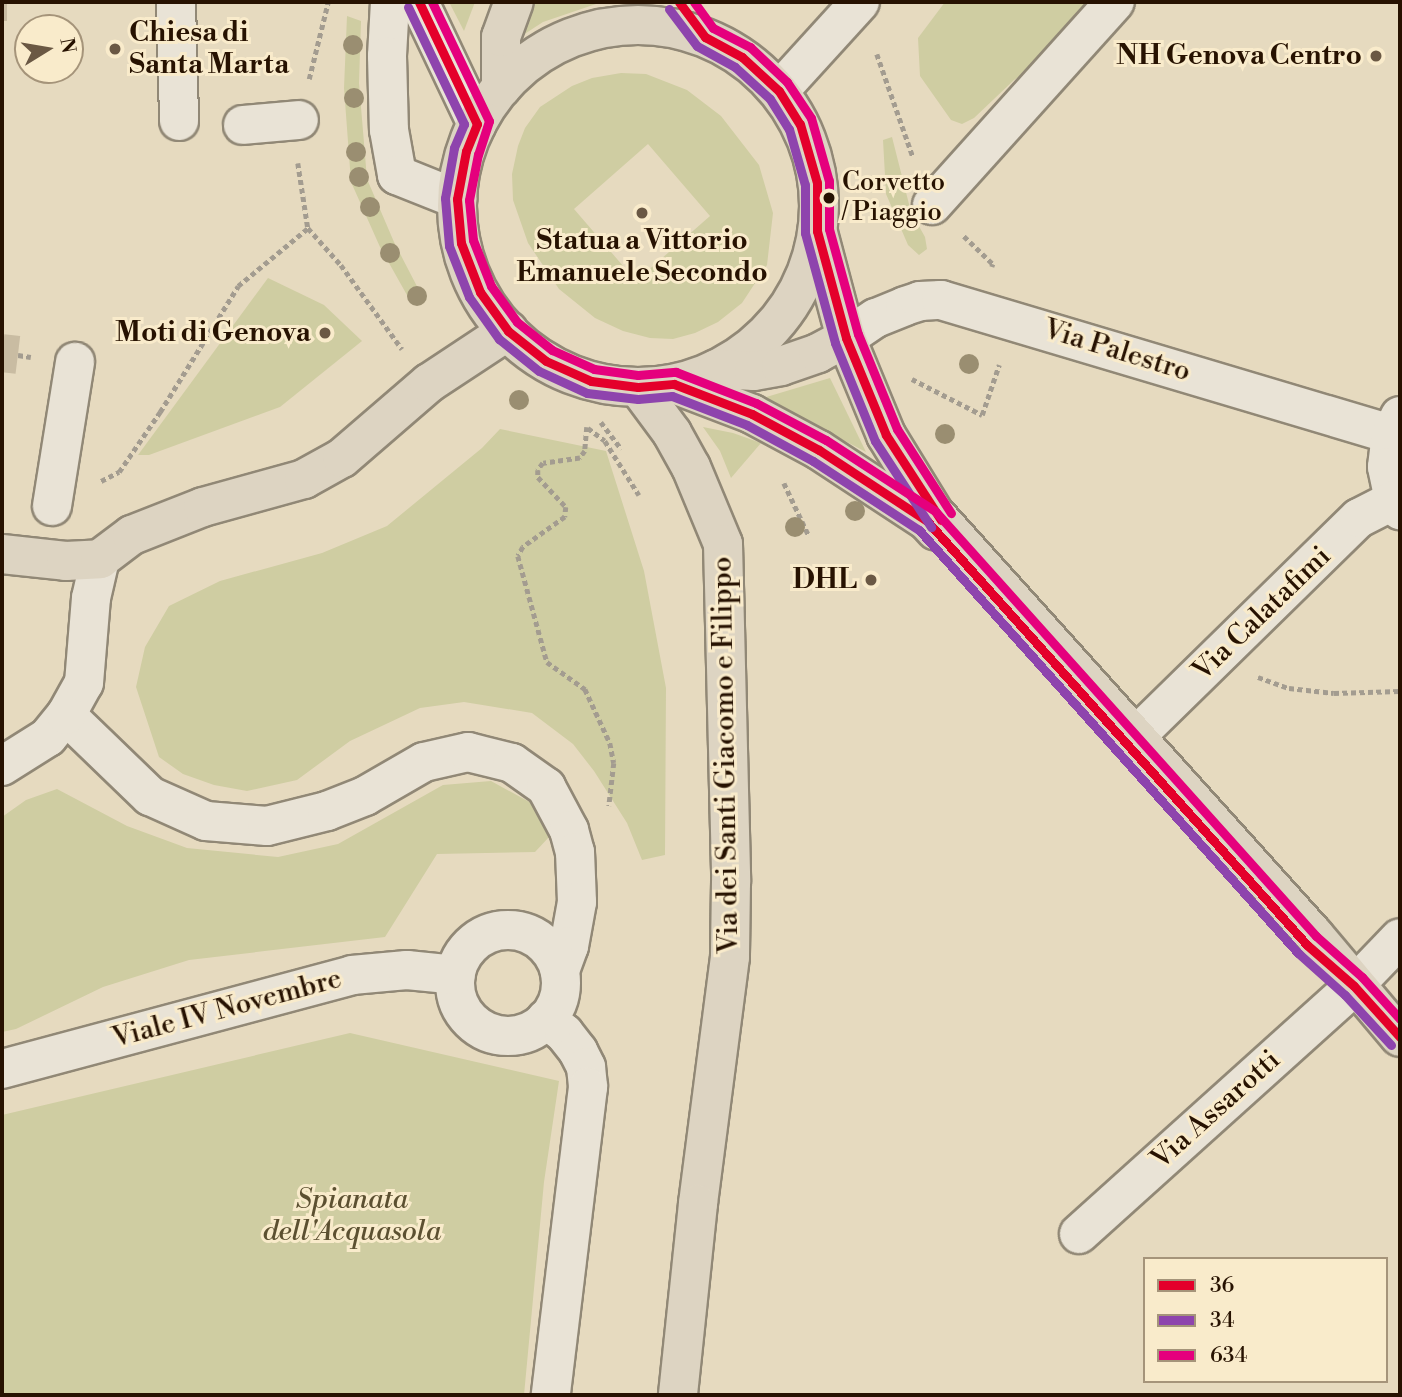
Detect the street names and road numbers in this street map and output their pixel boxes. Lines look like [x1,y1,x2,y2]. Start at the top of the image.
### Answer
street label: Via Palestro [1040,313,1194,389]
street label: Via Calatafimi [1186,540,1338,688]
street label: Via dei Santi Giacomo e Filippo [706,556,746,954]
street label: Viale IV Novembre [109,962,345,1056]
street label: Via Assarotti [1145,1043,1287,1177]

